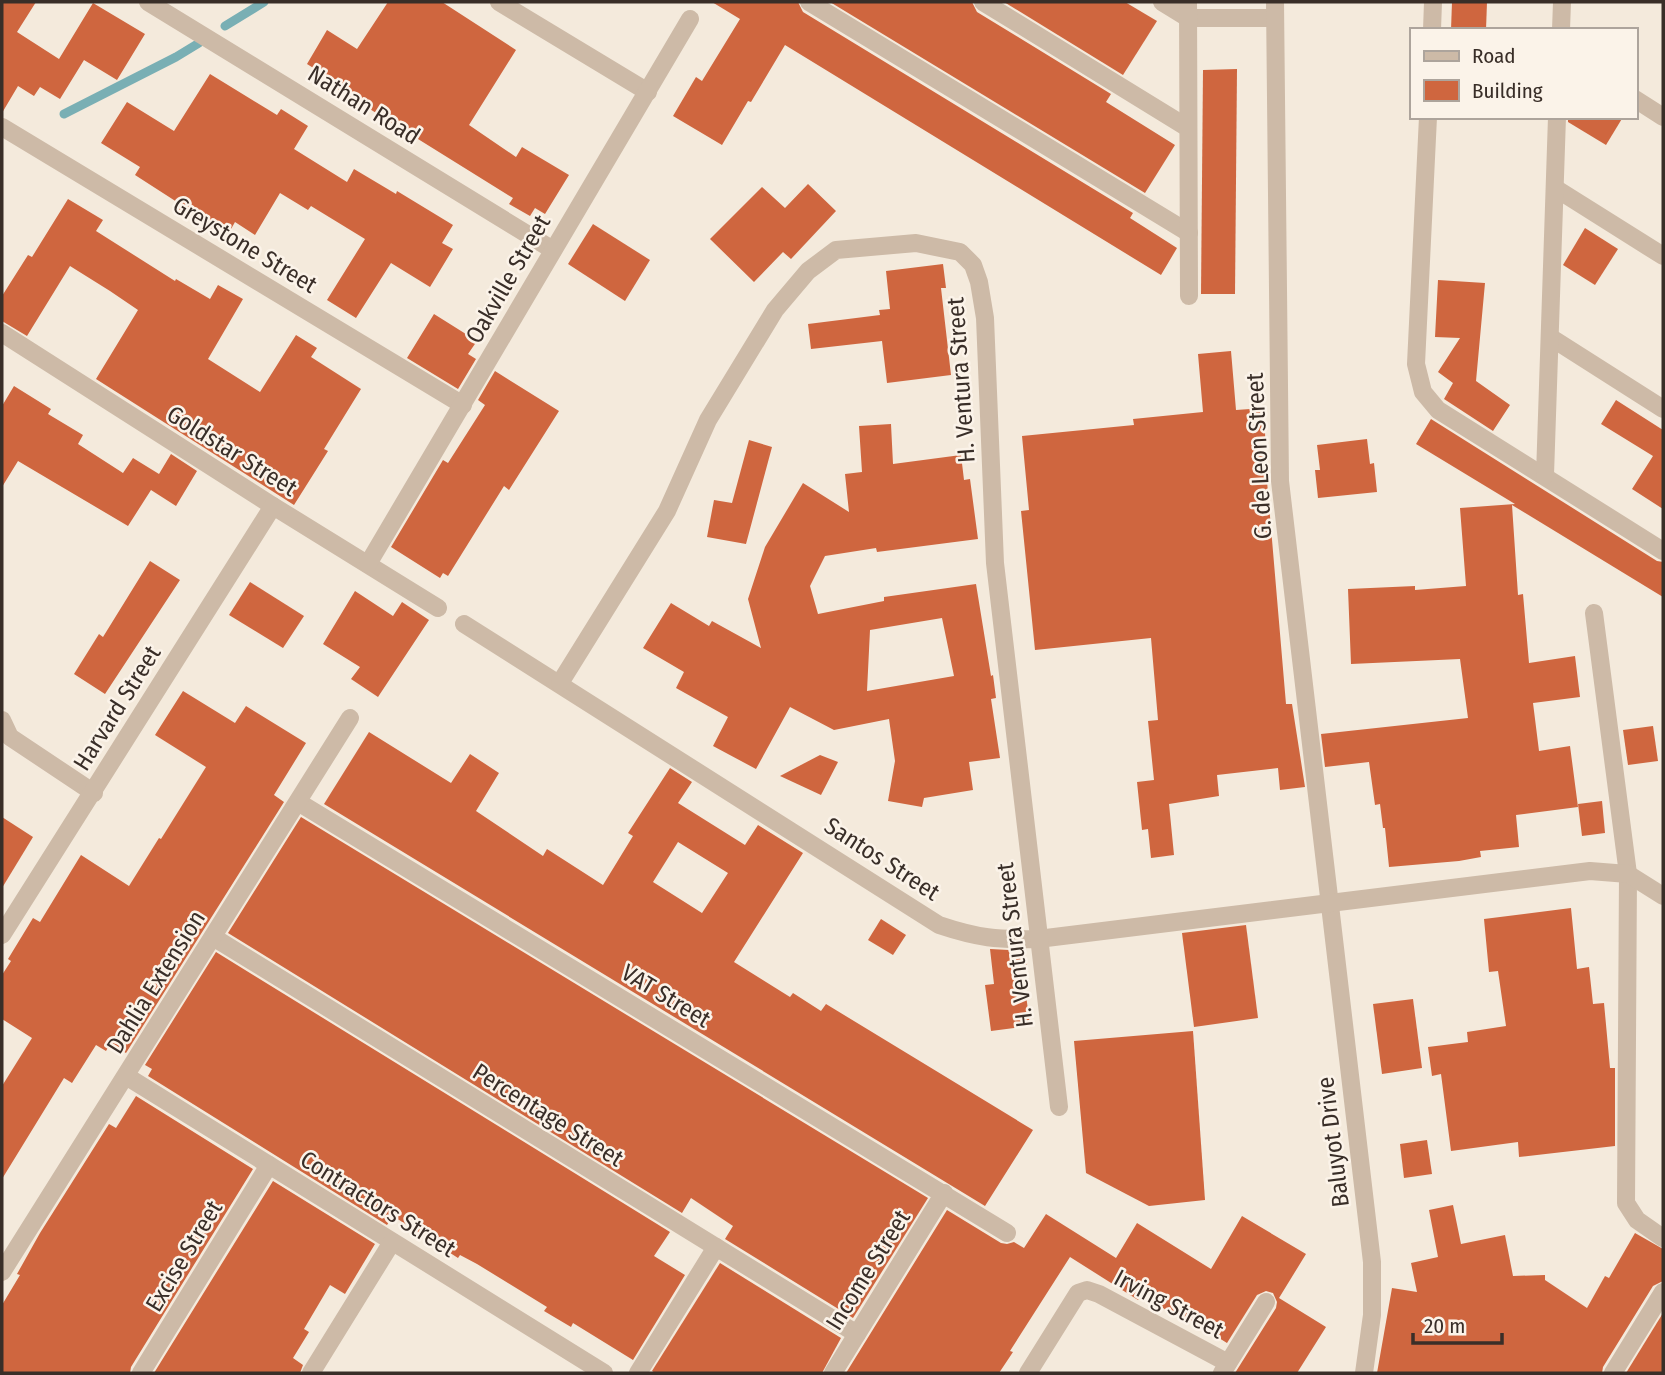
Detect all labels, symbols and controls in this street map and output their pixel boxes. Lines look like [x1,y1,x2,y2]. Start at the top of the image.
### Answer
legend [1410,28,1637,119]
text: Road [1472,43,1516,69]
street label: Nathan Road [303,60,425,150]
text: Building [1472,78,1543,104]
street label: Greystone Street [168,191,322,299]
street label: Oakville Street [460,210,556,348]
street label: H. Ventura Street [941,296,981,464]
street label: G. de Leon Street [1241,372,1277,540]
street label: Goldstar Street [162,400,302,502]
street label: Harvard Street [67,640,167,776]
street label: Santos Street [819,811,945,907]
street label: H. Ventura Street [991,861,1039,1029]
street label: Dahlia Extension [101,905,211,1059]
street label: VAT Street [616,958,716,1034]
street label: Percentage Street [468,1057,629,1173]
street label: Baluyot Drive [1311,1075,1355,1209]
street label: Contractors Street [295,1145,461,1263]
street label: Excise Street [140,1195,228,1317]
street label: Income Street [820,1205,916,1335]
street label: Irving Street [1109,1263,1229,1345]
scale bar [1413,1302,1502,1346]
text: 20 m [1424,1313,1465,1339]

